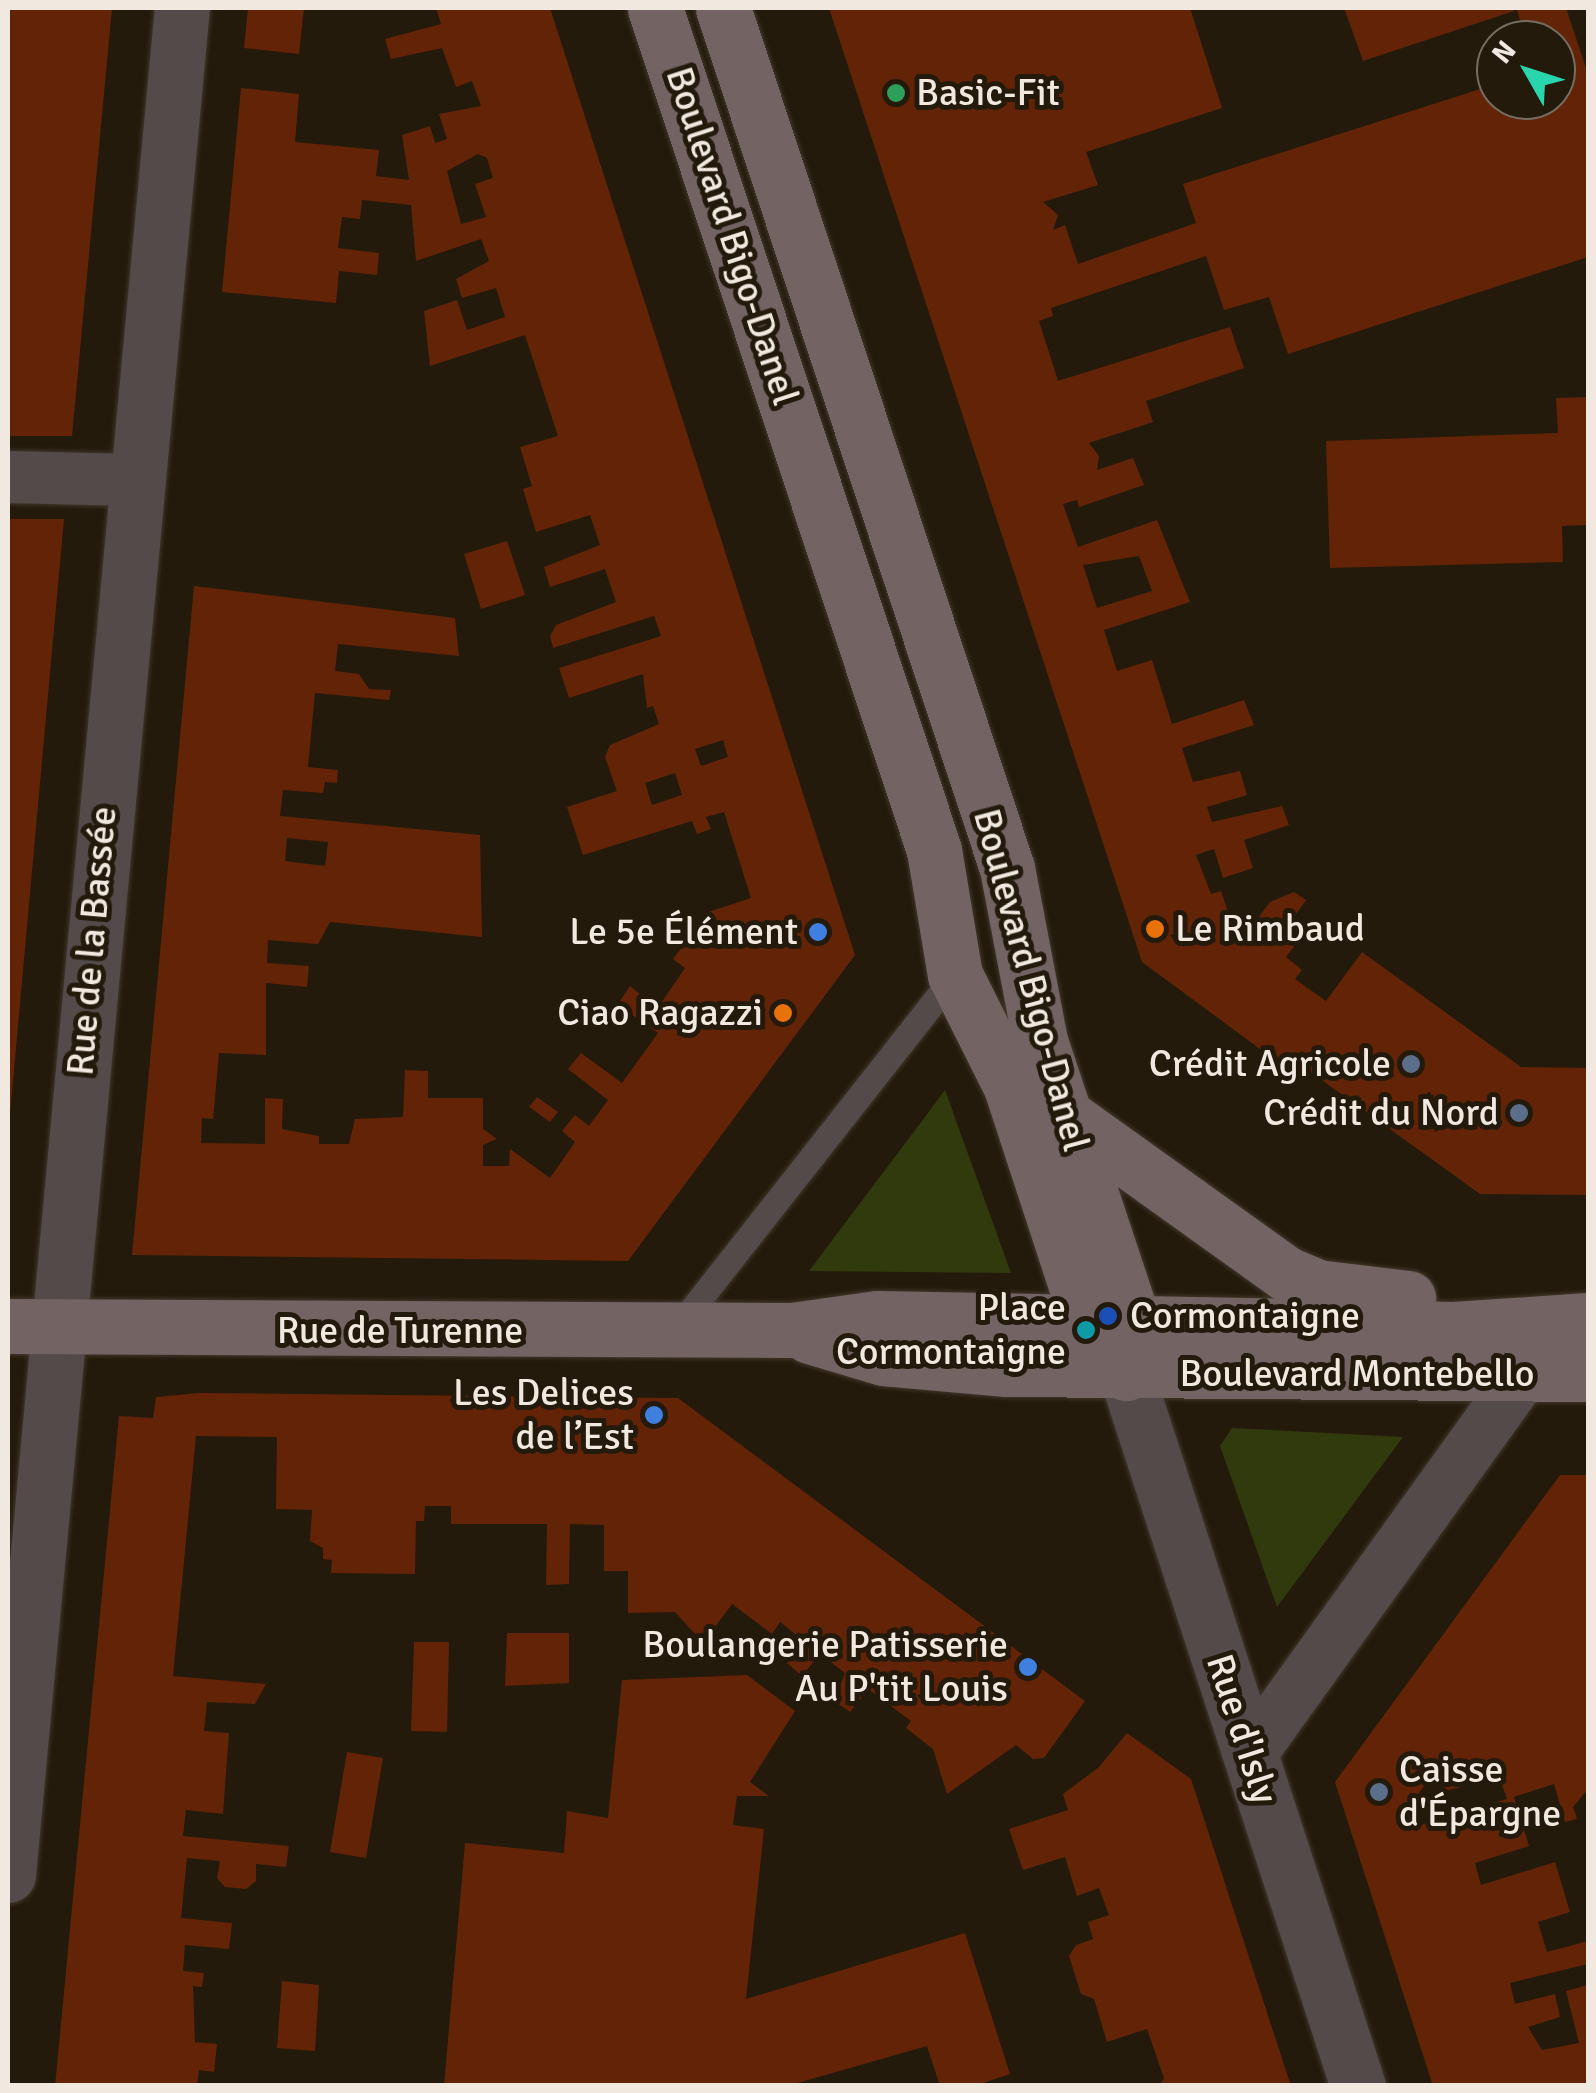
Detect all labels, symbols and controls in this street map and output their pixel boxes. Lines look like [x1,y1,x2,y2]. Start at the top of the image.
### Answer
north arrow [1476,20,1576,120]
text: N [1485,34,1524,71]
street label: Boulevard Bigo-Danel [656,61,808,411]
place label: Basic-Fit [916,70,1060,116]
marker: Basic-Fit [885,82,907,104]
street label: Boulevard Bigo-Danel [963,804,1099,1156]
street label: Rue de la Bassée [58,805,126,1077]
place label: Le Rimbaud [1175,906,1365,952]
place label: Le 5e Élément [569,909,798,955]
marker: Le Rimbaud [1144,918,1166,940]
marker: Le 5e Élément [807,921,829,943]
place label: Ciao Ragazzi [557,990,763,1036]
marker: Ciao Ragazzi [772,1002,794,1024]
place label: Crédit Agricole [1149,1041,1391,1087]
marker: Crédit Agricole [1400,1053,1422,1075]
place label: Crédit du Nord [1263,1090,1499,1136]
marker: Crédit du Nord [1508,1102,1530,1124]
place label: Place Cormontaigne [836,1285,1066,1375]
place label: Cormontaigne [1130,1293,1360,1339]
marker: Cormontaigne [1095,1303,1121,1329]
street label: Rue de Turenne [277,1308,523,1354]
marker: Place Cormontaigne [1075,1319,1097,1341]
street label: Boulevard Montebello [1179,1351,1535,1397]
place label: Les Delices de l’Est [453,1370,634,1460]
marker: Les Delices de l’Est [643,1404,665,1426]
place label: Boulangerie Patisserie Au P'tit Louis [642,1622,1008,1712]
street label: Rue d'Isly [1196,1649,1288,1809]
marker: Boulangerie Patisserie Au P'tit Louis [1017,1656,1039,1678]
place label: Caisse d'Épargne [1399,1747,1561,1836]
marker: Caisse d'Épargne [1368,1781,1390,1803]

